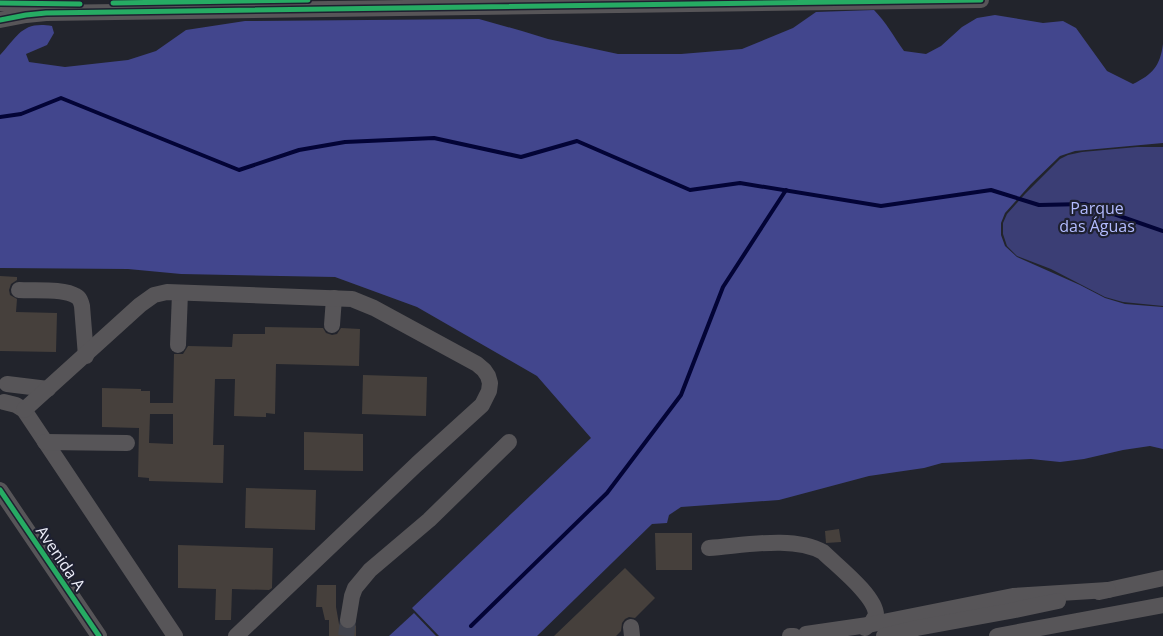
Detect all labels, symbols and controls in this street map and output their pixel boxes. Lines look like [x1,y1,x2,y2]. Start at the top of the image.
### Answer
park label: Parque das Águas [1059,197,1135,237]
street label: Avenida A [31,521,91,596]

